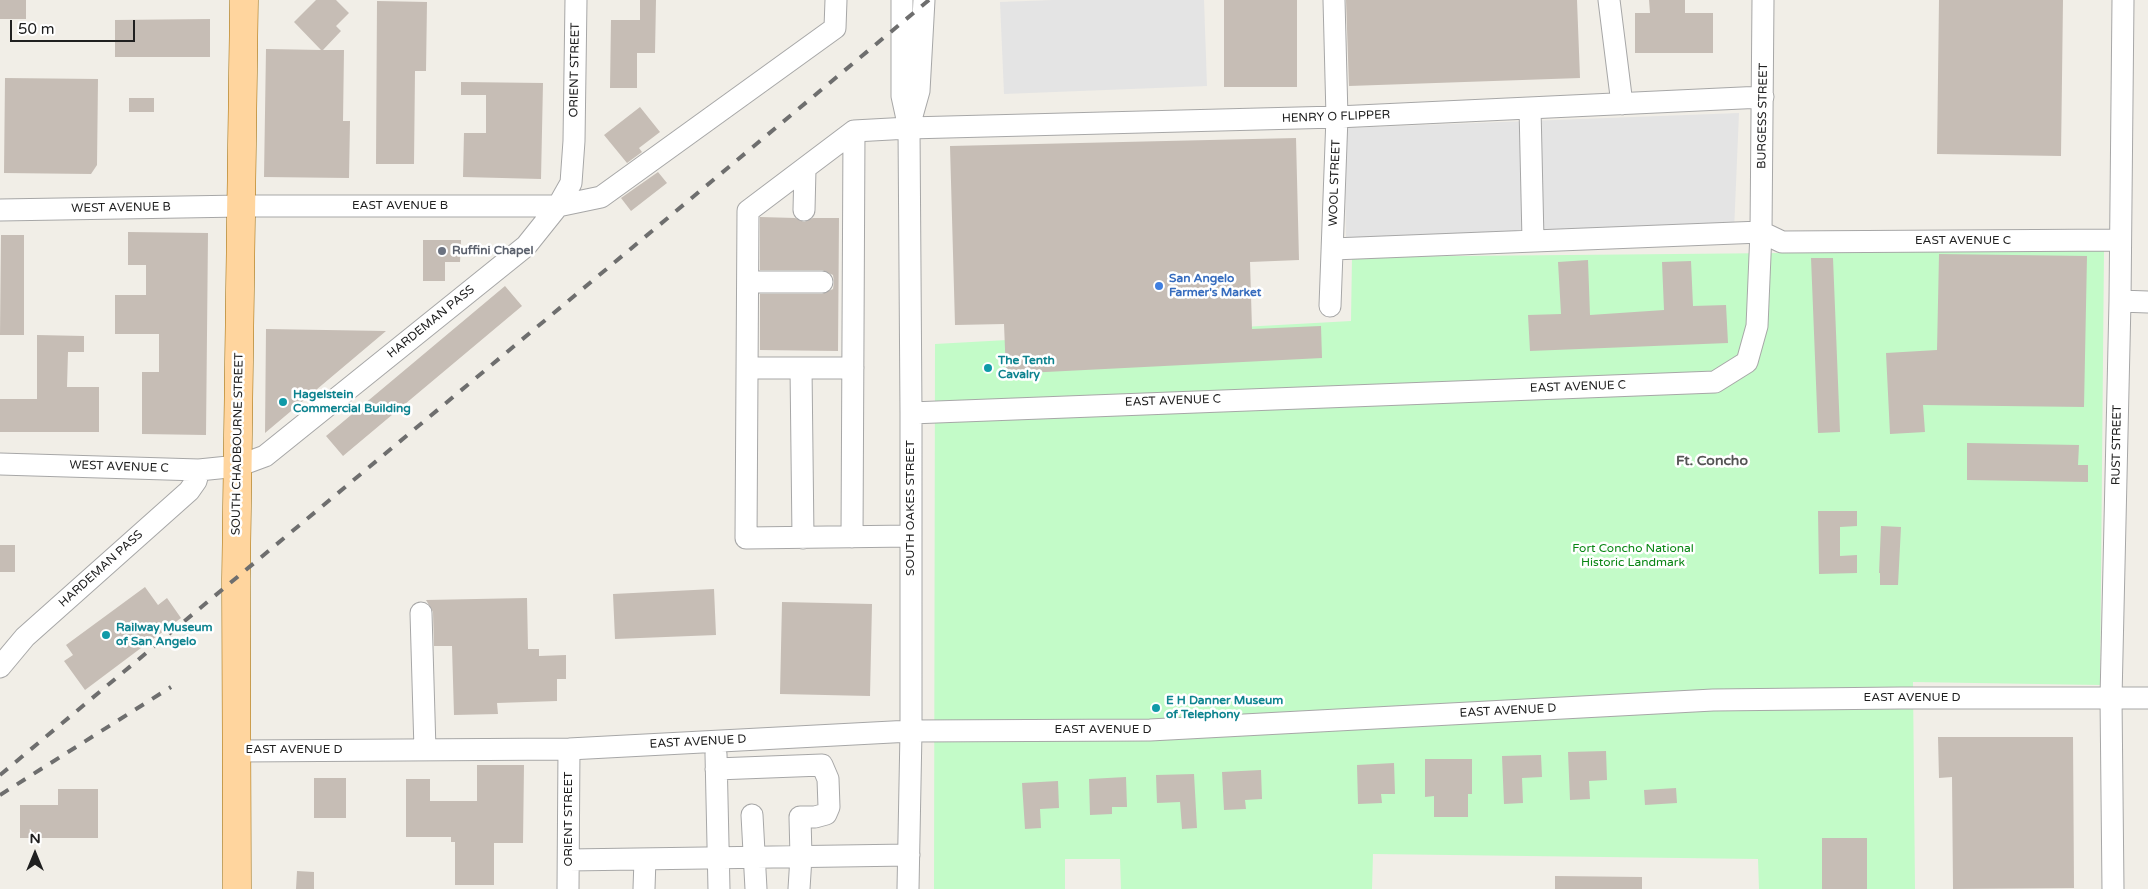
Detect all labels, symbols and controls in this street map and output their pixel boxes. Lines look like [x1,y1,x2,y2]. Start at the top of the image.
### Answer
scale bar [12,10,138,42]
text: 50 m [18,20,55,38]
street label: ORIENT STREET [567,22,583,118]
street label: BURGESS STREET [1755,63,1771,169]
street label: HENRY O FLIPPER [1282,108,1390,126]
street label: WOOL STREET [1326,139,1344,227]
street label: EAST AVENUE B [352,199,448,213]
street label: WEST AVENUE B [71,200,171,216]
street label: EAST AVENUE C [1915,234,2011,248]
place label: Ruffini Chapel [452,244,533,258]
marker: Ruffini Chapel [436,245,448,257]
place label: San Angelo Farmer's Market [1169,272,1261,300]
marker: San Angelo Farmer's Market [1153,280,1165,292]
street label: HARDEMAN PASS [385,282,477,362]
street label: SOUTH CHADBOURNE STREET [229,353,247,535]
place label: The Tenth Cavalry [998,354,1055,382]
marker: The Tenth Cavalry [982,362,994,374]
street label: EAST AVENUE C [1530,378,1626,396]
place label: Hagelstein Commercial Building [293,388,411,416]
street label: EAST AVENUE C [1125,392,1221,410]
marker: Hagelstein Commercial Building [277,396,289,408]
street label: RUST STREET [2109,405,2125,485]
street label: SOUTH OAKES STREET [904,440,918,576]
district label: Ft. Concho [1676,453,1748,469]
street label: WEST AVENUE C [69,458,169,476]
street label: HARDEMAN PASS [56,528,146,610]
park label: Fort Concho National Historic Landmark [1572,542,1694,570]
place label: Railway Museum of San Angelo [116,621,213,649]
marker: Railway Museum of San Angelo [100,629,112,641]
street label: EAST AVENUE D [1864,691,1960,705]
place label: E H Danner Museum of Telephony [1166,694,1283,722]
street label: EAST AVENUE D [1459,701,1557,721]
marker: E H Danner Museum of Telephony [1150,702,1162,714]
street label: EAST AVENUE D [1055,723,1151,737]
street label: EAST AVENUE D [649,732,747,752]
street label: EAST AVENUE D [246,743,342,757]
street label: ORIENT STREET [562,772,576,866]
north arrow [10,829,60,879]
text: N [29,830,41,847]

